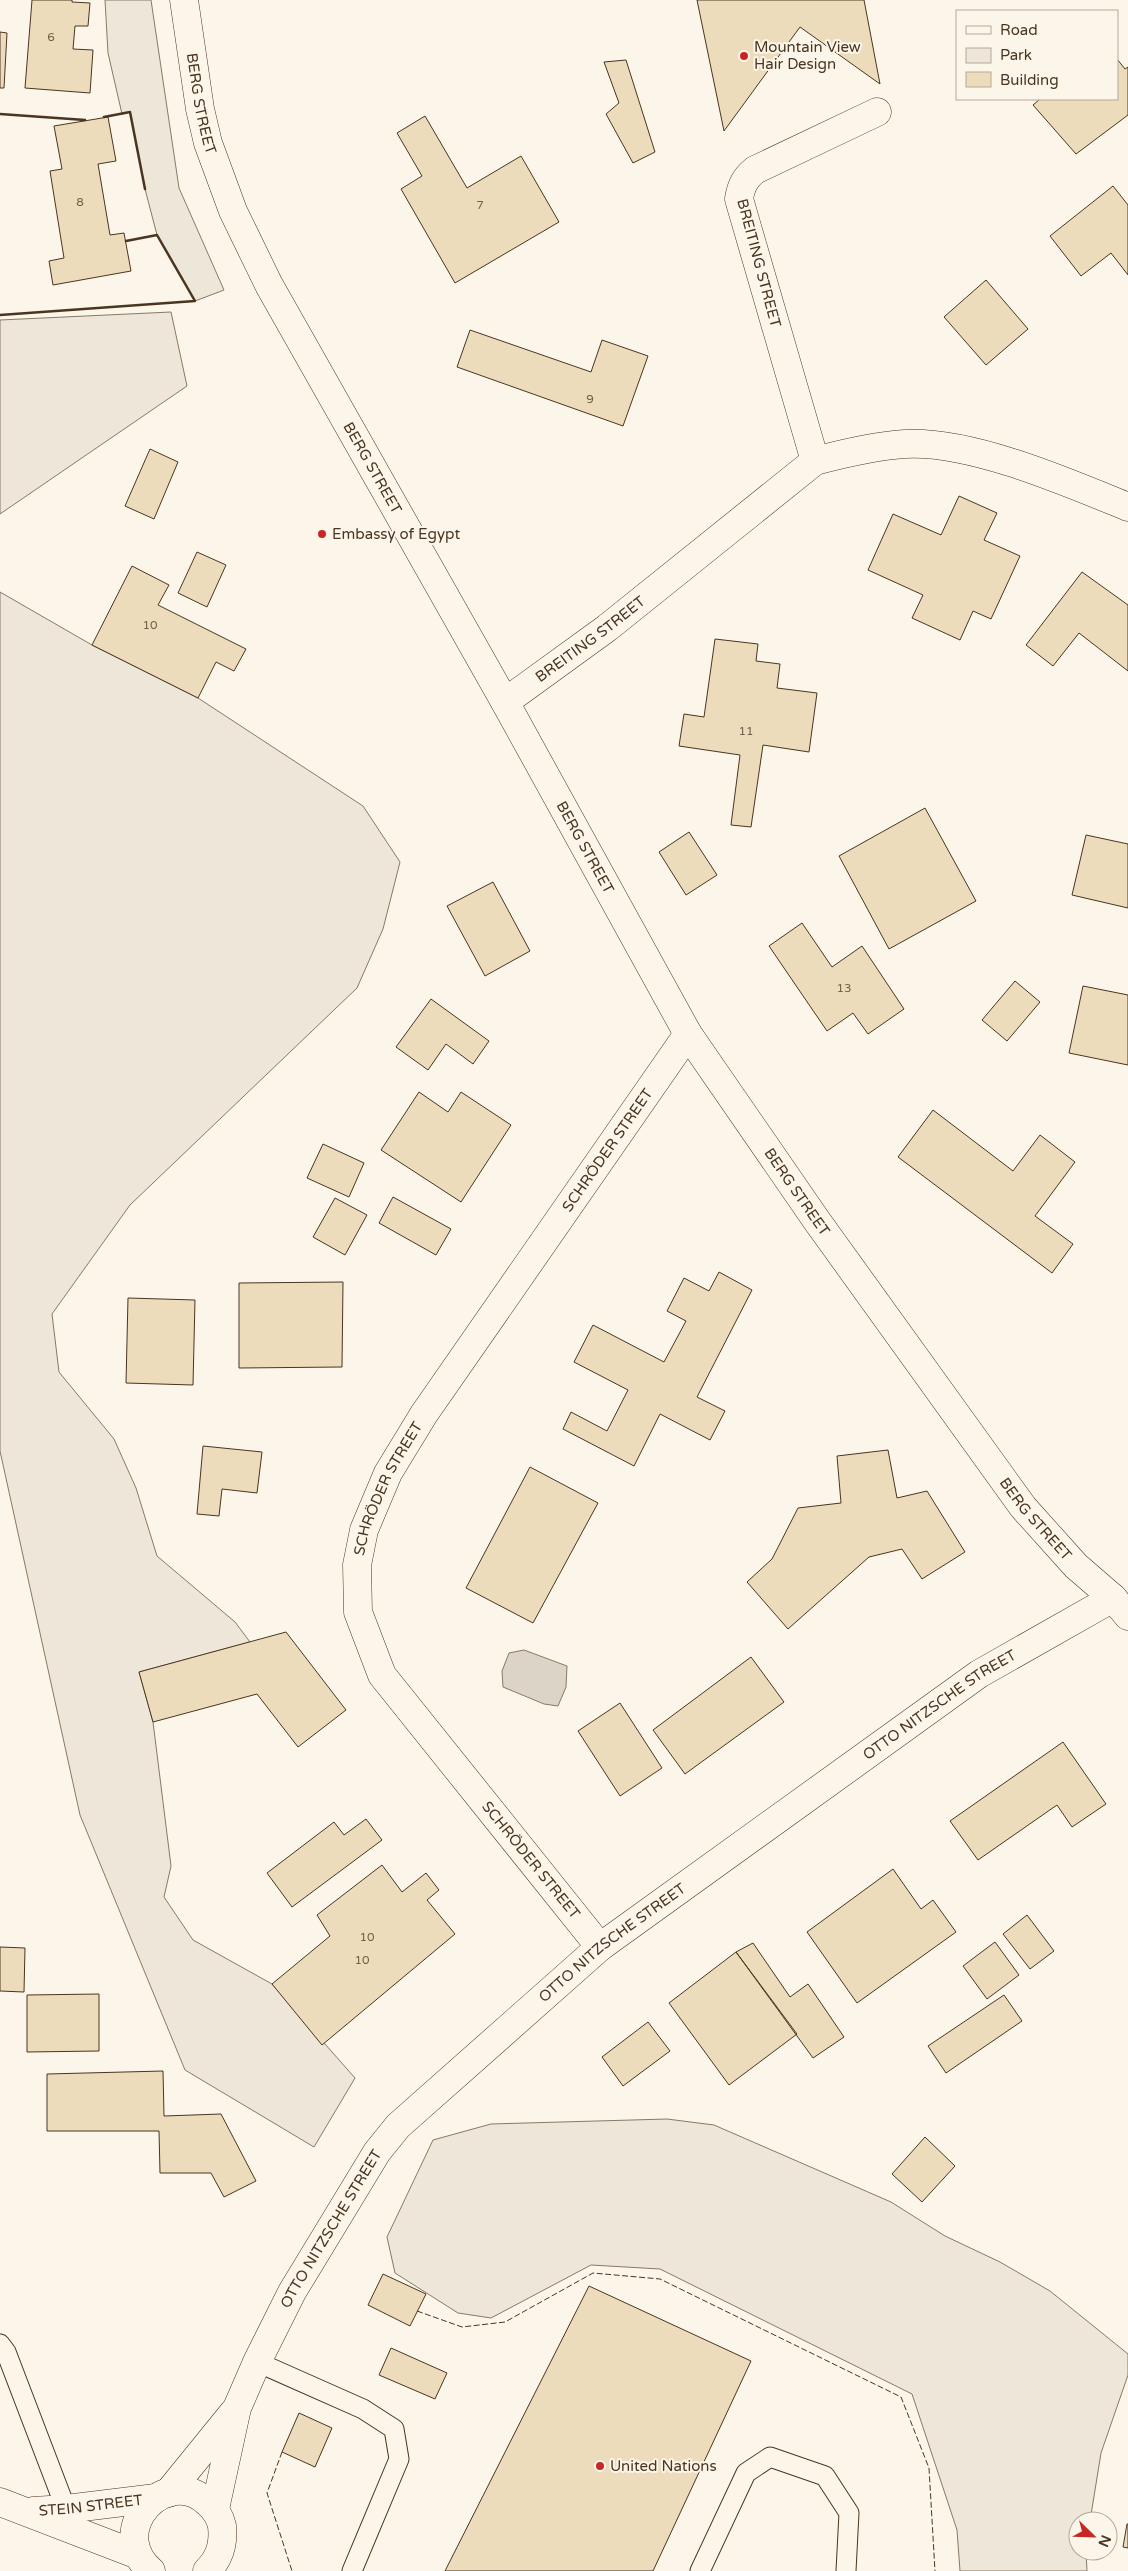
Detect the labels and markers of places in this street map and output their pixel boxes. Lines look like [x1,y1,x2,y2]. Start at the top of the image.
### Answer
place label: Mountain View Hair Design [754,38,861,73]
marker: Mountain View Hair Design [738,50,750,62]
place label: Embassy of Egypt [332,525,460,543]
marker: Embassy of Egypt [316,528,328,540]
place label: United Nations [610,2457,717,2475]
marker: United Nations [594,2460,606,2472]

